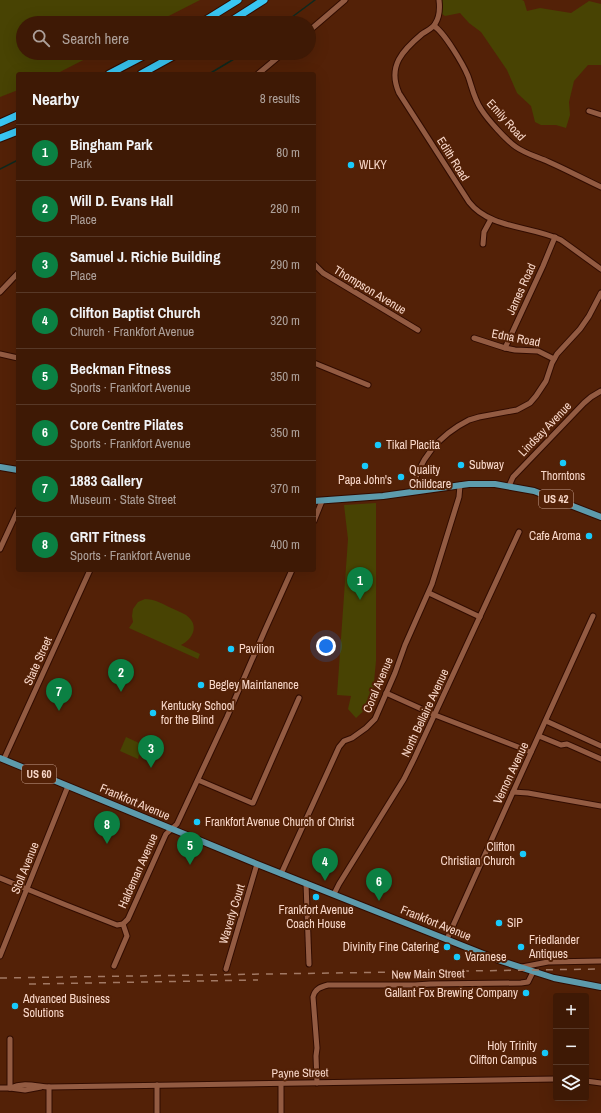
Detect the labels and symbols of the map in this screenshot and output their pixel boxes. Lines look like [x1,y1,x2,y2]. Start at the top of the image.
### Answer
street label: Emily Road [483,96,529,144]
street label: Edith Road [433,134,473,184]
place label: WLKY [359,157,387,173]
marker: WLKY [346,160,356,170]
street label: James Road [502,261,540,317]
street label: Thompson Avenue [331,262,409,318]
street label: Edna Road [490,325,542,351]
street label: Lindsay Avenue [515,398,575,460]
place label: Tikal Placita [386,437,440,453]
marker: Tikal Placita [373,440,383,450]
place label: Subway [469,457,504,473]
marker: Thorntons [558,458,568,468]
marker: Subway [456,460,466,470]
marker: Papa John's [360,461,370,471]
place label: Quality Childcare [409,462,451,492]
place label: Thorntons [541,468,585,484]
place label: Papa John's [338,472,392,488]
marker: Quality Childcare [396,472,406,482]
road number: US 42 [539,490,573,508]
place label: Cafe Aroma [529,528,582,544]
marker: Cafe Aroma [584,531,594,541]
pin: 1 [347,567,373,600]
street label: State Street [20,634,56,688]
your location [316,636,336,656]
place label: Pavilion [239,641,275,657]
marker: Pavilion [226,644,236,654]
street label: Coral Avenue [359,655,397,715]
pin: 2 [108,659,134,692]
street label: North Bellaire Avenue [398,666,452,760]
place label: Begley Maintanence [209,677,299,693]
pin: 7 [46,678,72,711]
marker: Begley Maintanence [196,680,206,690]
place label: Kentucky School for the Blind [161,698,234,728]
marker: Kentucky School for the Blind [148,708,158,718]
pin: 3 [138,735,164,768]
street label: Vernon Avenue [490,739,532,807]
road number: US 60 [22,765,56,783]
street label: Frankfort Avenue [97,780,173,824]
pin: 8 [94,811,120,844]
place label: Frankfort Avenue Church of Christ [205,814,354,830]
marker: Frankfort Avenue Church of Christ [192,817,202,827]
street label: Haldeman Avenue [114,831,162,911]
pin: 5 [177,832,203,865]
place label: Clifton Christian Church [441,839,515,869]
street label: Stoll Avenue [7,840,43,896]
pin: 4 [312,848,338,881]
marker: Clifton Christian Church [518,849,528,859]
pin: 6 [366,868,392,901]
street label: Waverly Court [215,882,249,946]
marker: Frankfort Avenue Coach House [311,892,321,902]
place label: Frankfort Avenue Coach House [279,902,353,932]
street label: Frankfort Avenue [398,902,474,944]
place label: SIP [507,915,523,931]
marker: SIP [494,918,504,928]
place label: Friedlander Antiques [528,932,580,962]
place label: Divinity Fine Catering [343,939,440,955]
marker: Divinity Fine Catering [442,942,452,952]
marker: Friedlander Antiques [516,942,526,952]
place label: Varanese [465,949,506,965]
marker: Varanese [452,952,462,962]
street label: New Main Street [391,965,465,983]
place label: Gallant Fox Brewing Company [384,985,518,1001]
marker: Gallant Fox Brewing Company [521,988,531,998]
place label: Advanced Business Solutions [22,991,110,1021]
marker: Advanced Business Solutions [10,1001,20,1011]
place label: Holy Trinity Clifton Campus [469,1038,537,1068]
marker: Holy Trinity Clifton Campus [540,1048,550,1058]
street label: Payne Street [271,1065,329,1081]

